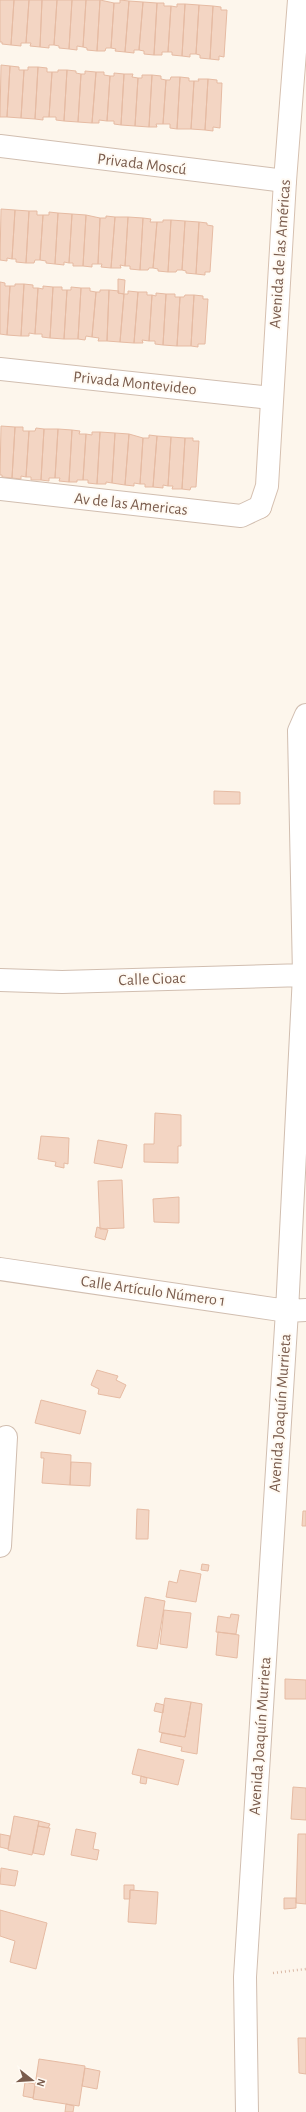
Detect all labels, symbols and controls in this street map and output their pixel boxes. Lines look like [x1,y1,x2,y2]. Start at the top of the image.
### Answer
street label: Privada Moscú [96,151,188,177]
street label: Avenida de las Américas [267,179,293,329]
street label: Privada Montevideo [72,369,198,397]
street label: Av de las Americas [73,490,189,518]
street label: Calle Cioac [118,970,186,988]
street label: Calle Artículo Número 1 [80,1273,226,1309]
street label: Avenida Joaquín Murrieta [266,1333,294,1493]
street label: Avenida Joaquín Murrieta [246,1656,274,1816]
north arrow [12,2060,52,2100]
text: N [35,2078,47,2088]

